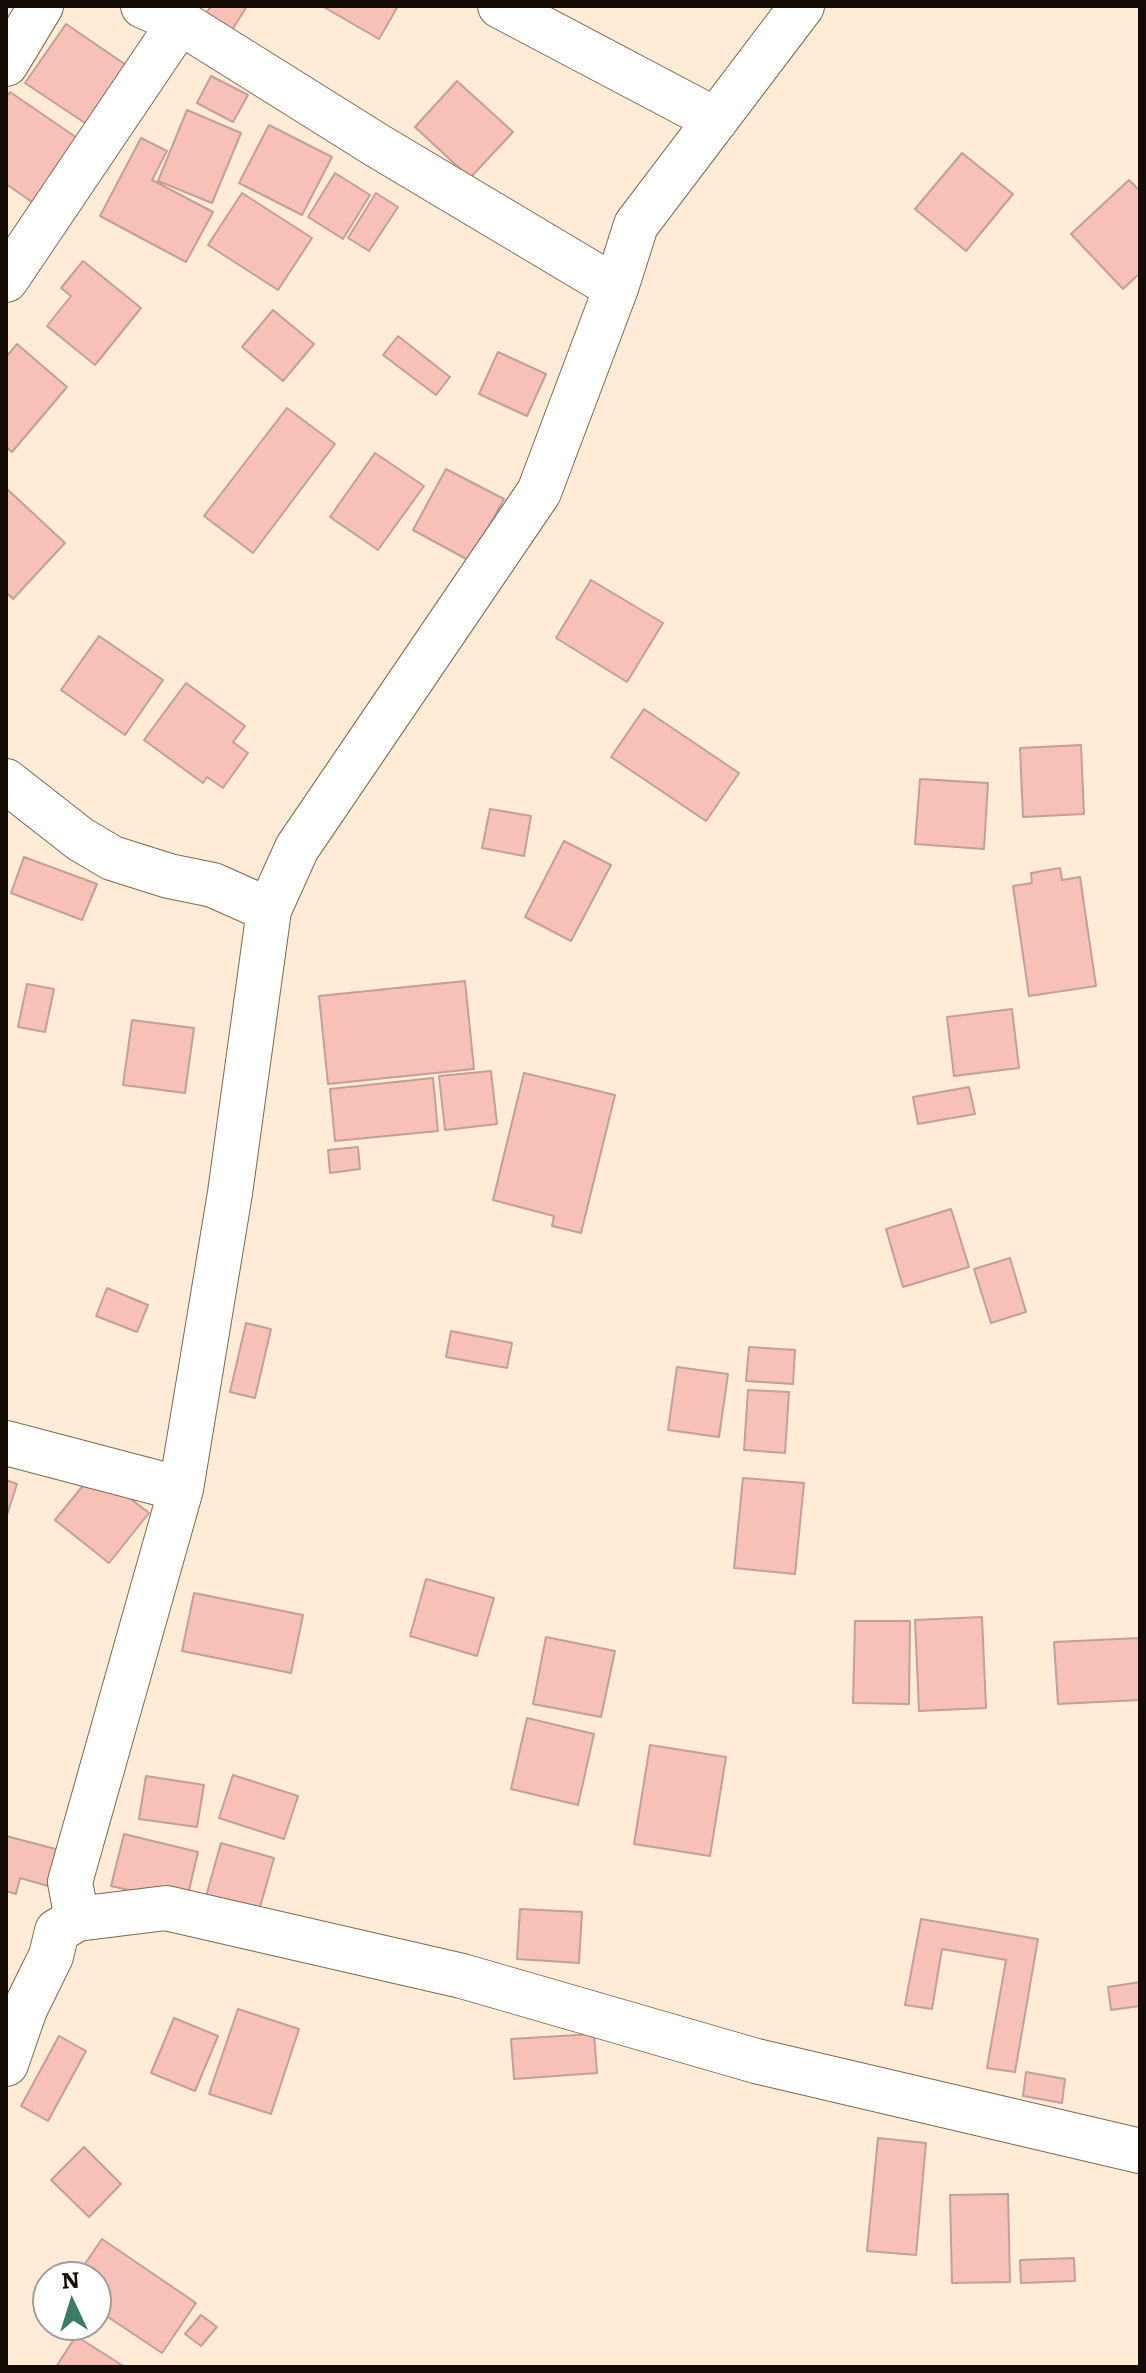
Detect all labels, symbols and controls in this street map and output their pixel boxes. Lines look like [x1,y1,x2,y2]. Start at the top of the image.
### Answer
north arrow [32,2261,112,2341]
text: N [60,2261,81,2296]

